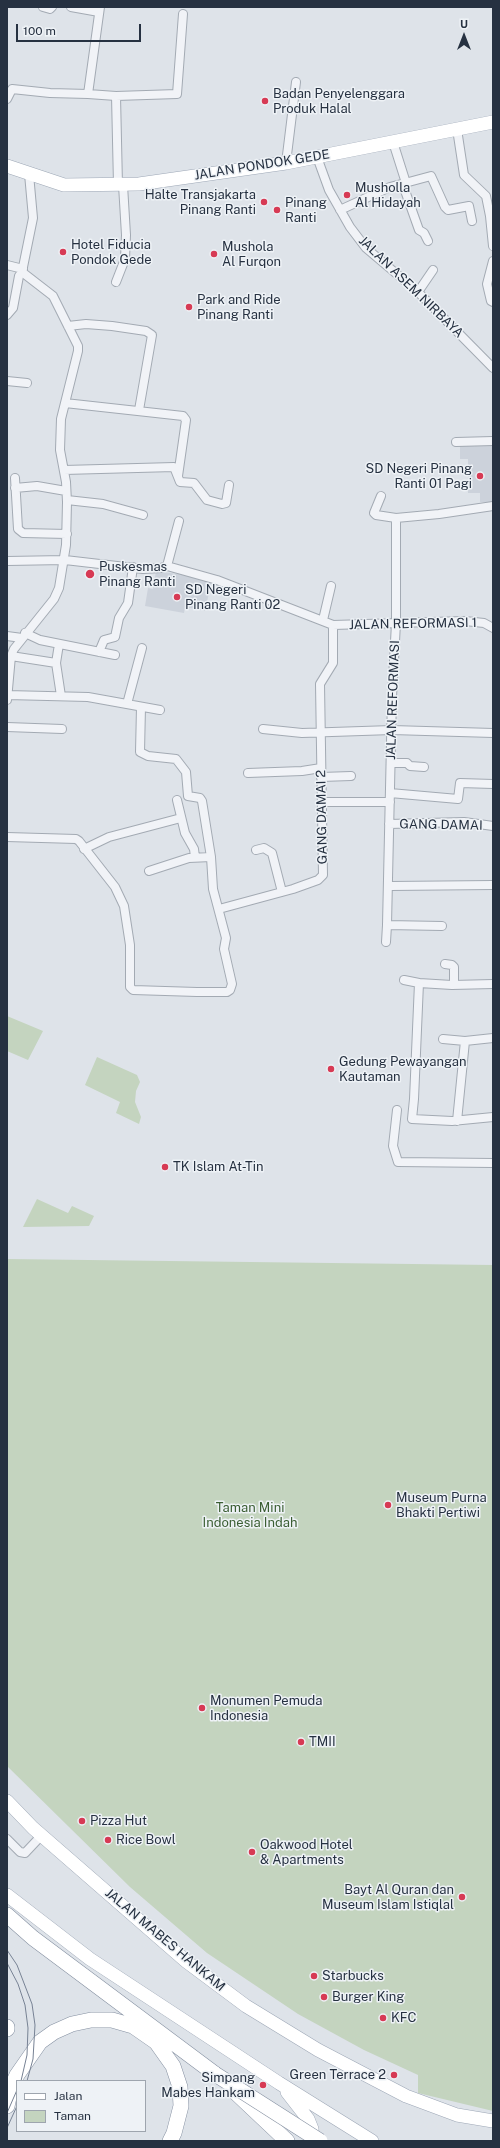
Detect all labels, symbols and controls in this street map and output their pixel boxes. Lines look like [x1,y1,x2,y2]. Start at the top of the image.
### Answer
scale bar [18,16,143,42]
north arrow [444,16,484,56]
text: U [460,18,468,30]
text: 100 m [23,24,56,38]
place label: Badan Penyelenggara Produk Halal [273,86,405,117]
marker: Badan Penyelenggara Produk Halal [260,96,270,106]
street label: JALAN PONDOK GEDE [193,147,331,183]
place label: Musholla Al Hidayah [355,180,421,211]
place label: Halte Transjakarta Pinang Ranti [145,187,256,218]
marker: Musholla Al Hidayah [342,190,352,200]
place label: Pinang Ranti [285,195,327,226]
marker: Halte Transjakarta Pinang Ranti [259,197,269,207]
marker: Pinang Ranti [272,205,282,215]
street label: JALAN ASEM NIRBAYA [355,233,467,341]
place label: Hotel Fiducia Pondok Gede [71,237,152,268]
place label: Mushola Al Furqon [222,239,281,270]
marker: Hotel Fiducia Pondok Gede [58,247,68,257]
marker: Mushola Al Furqon [209,249,219,259]
place label: Park and Ride Pinang Ranti [197,292,281,323]
marker: Park and Ride Pinang Ranti [184,302,194,312]
place label: SD Negeri Pinang Ranti 01 Pagi [366,461,472,492]
marker: SD Negeri Pinang Ranti 01 Pagi [475,471,485,481]
place label: Puskesmas Pinang Ranti [99,559,175,590]
marker: Puskesmas Pinang Ranti [84,568,96,580]
place label: SD Negeri Pinang Ranti 02 [185,582,280,613]
marker: SD Negeri Pinang Ranti 02 [172,592,182,602]
street label: JALAN REFORMASI 1 [349,615,477,633]
street label: JALAN REFORMASI [383,640,403,760]
street label: GANG DAMAI 2 [313,770,331,864]
street label: GANG DAMAI [399,816,483,834]
place label: Gedung Pewayangan Kautaman [339,1054,467,1085]
marker: Gedung Pewayangan Kautaman [326,1064,336,1074]
place label: TK Islam At-Tin [173,1159,263,1175]
marker: TK Islam At-Tin [160,1162,170,1172]
place label: Museum Purna Bhakti Pertiwi [396,1490,487,1521]
park label: Taman Mini Indonesia Indah [203,1500,297,1531]
marker: Museum Purna Bhakti Pertiwi [383,1500,393,1510]
place label: Monumen Pemuda Indonesia [210,1693,322,1724]
marker: Monumen Pemuda Indonesia [197,1703,207,1713]
place label: TMII [309,1734,336,1750]
marker: TMII [296,1737,306,1747]
place label: Pizza Hut [90,1813,147,1829]
marker: Pizza Hut [77,1816,87,1826]
place label: Rice Bowl [116,1832,176,1848]
marker: Rice Bowl [103,1835,113,1845]
place label: Oakwood Hotel & Apartments [260,1837,353,1868]
marker: Oakwood Hotel & Apartments [247,1847,257,1857]
place label: Bayt Al Quran dan Museum Islam Istiqlal [322,1882,454,1913]
street label: JALAN MABES HANKAM [102,1885,228,1995]
marker: Bayt Al Quran dan Museum Islam Istiqlal [457,1892,467,1902]
place label: Starbucks [322,1968,384,1984]
marker: Starbucks [309,1971,319,1981]
place label: Burger King [332,1989,404,2005]
marker: Burger King [319,1992,329,2002]
place label: KFC [391,2010,417,2026]
marker: KFC [378,2013,388,2023]
place label: Green Terrace 2 [290,2067,386,2083]
place label: Simpang Mabes Hankam [161,2070,255,2101]
marker: Green Terrace 2 [389,2070,399,2080]
legend [16,2080,146,2132]
marker: Simpang Mabes Hankam [258,2080,268,2090]
text: Jalan [54,2089,82,2103]
text: Taman [54,2109,91,2123]

